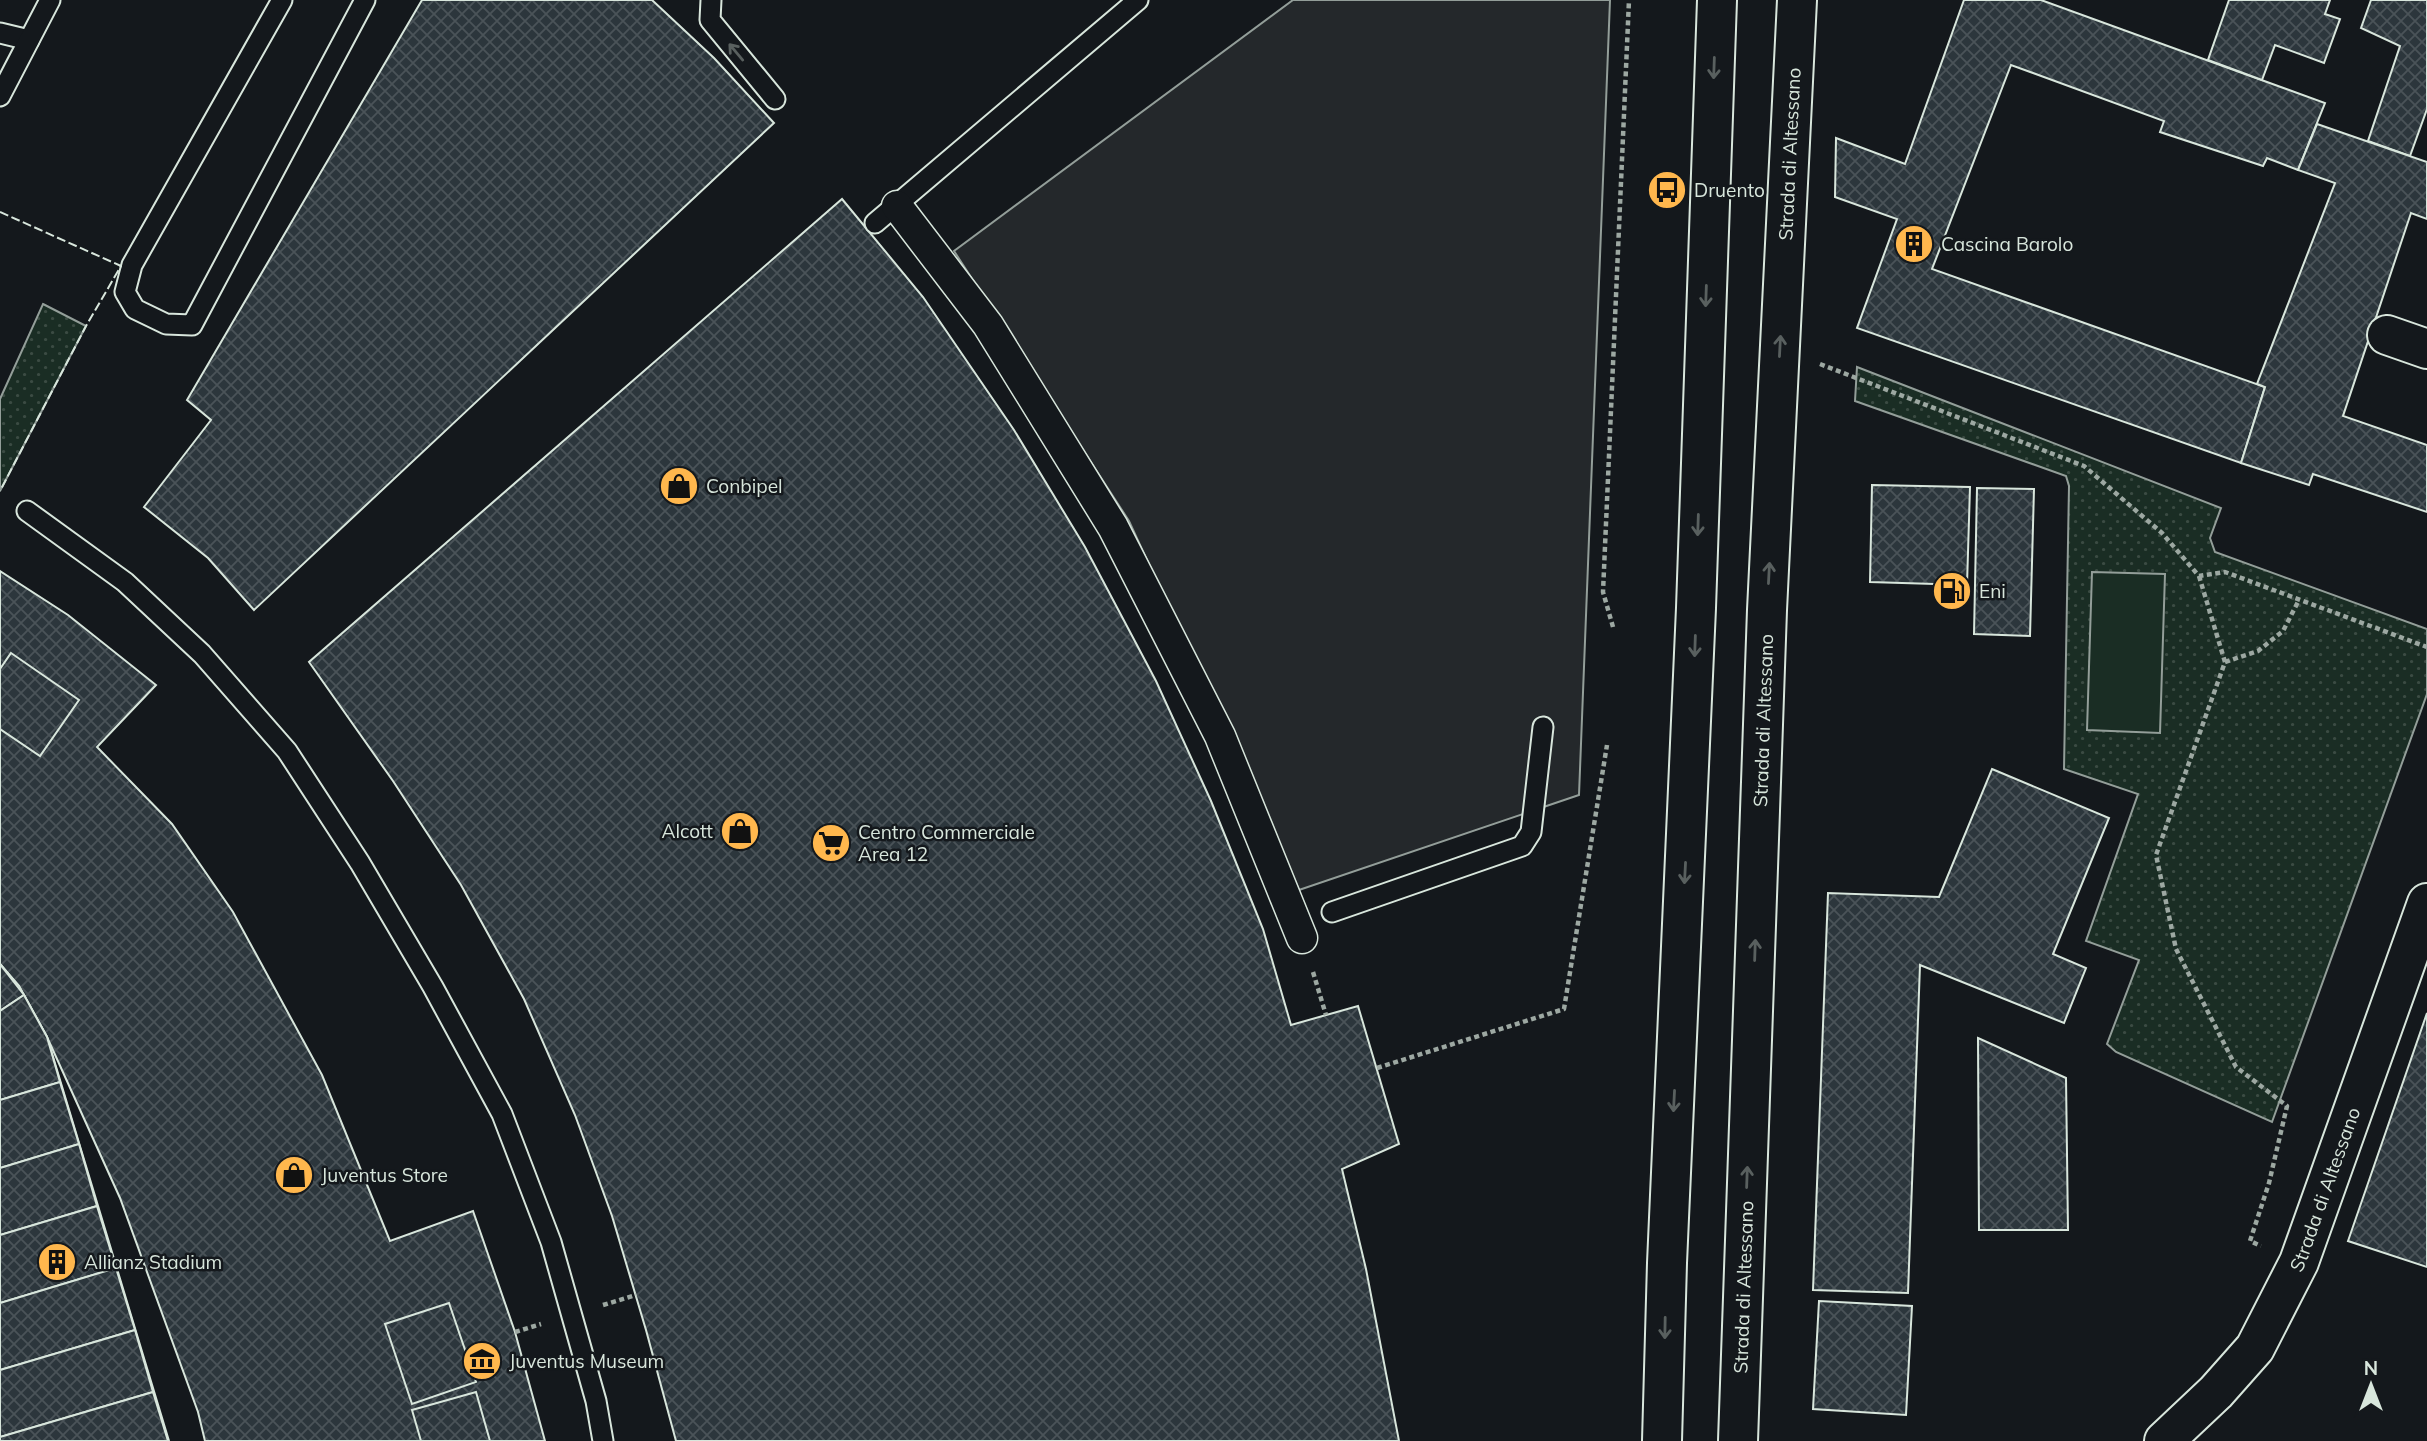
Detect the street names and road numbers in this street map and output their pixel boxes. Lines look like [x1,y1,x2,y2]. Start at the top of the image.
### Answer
street label: Strada di Altessano [1773,67,1806,241]
street label: Strada di Altessano [1748,634,1778,807]
street label: Strada di Altessano [2284,1104,2365,1276]
street label: Strada di Altessano [1728,1200,1758,1374]

